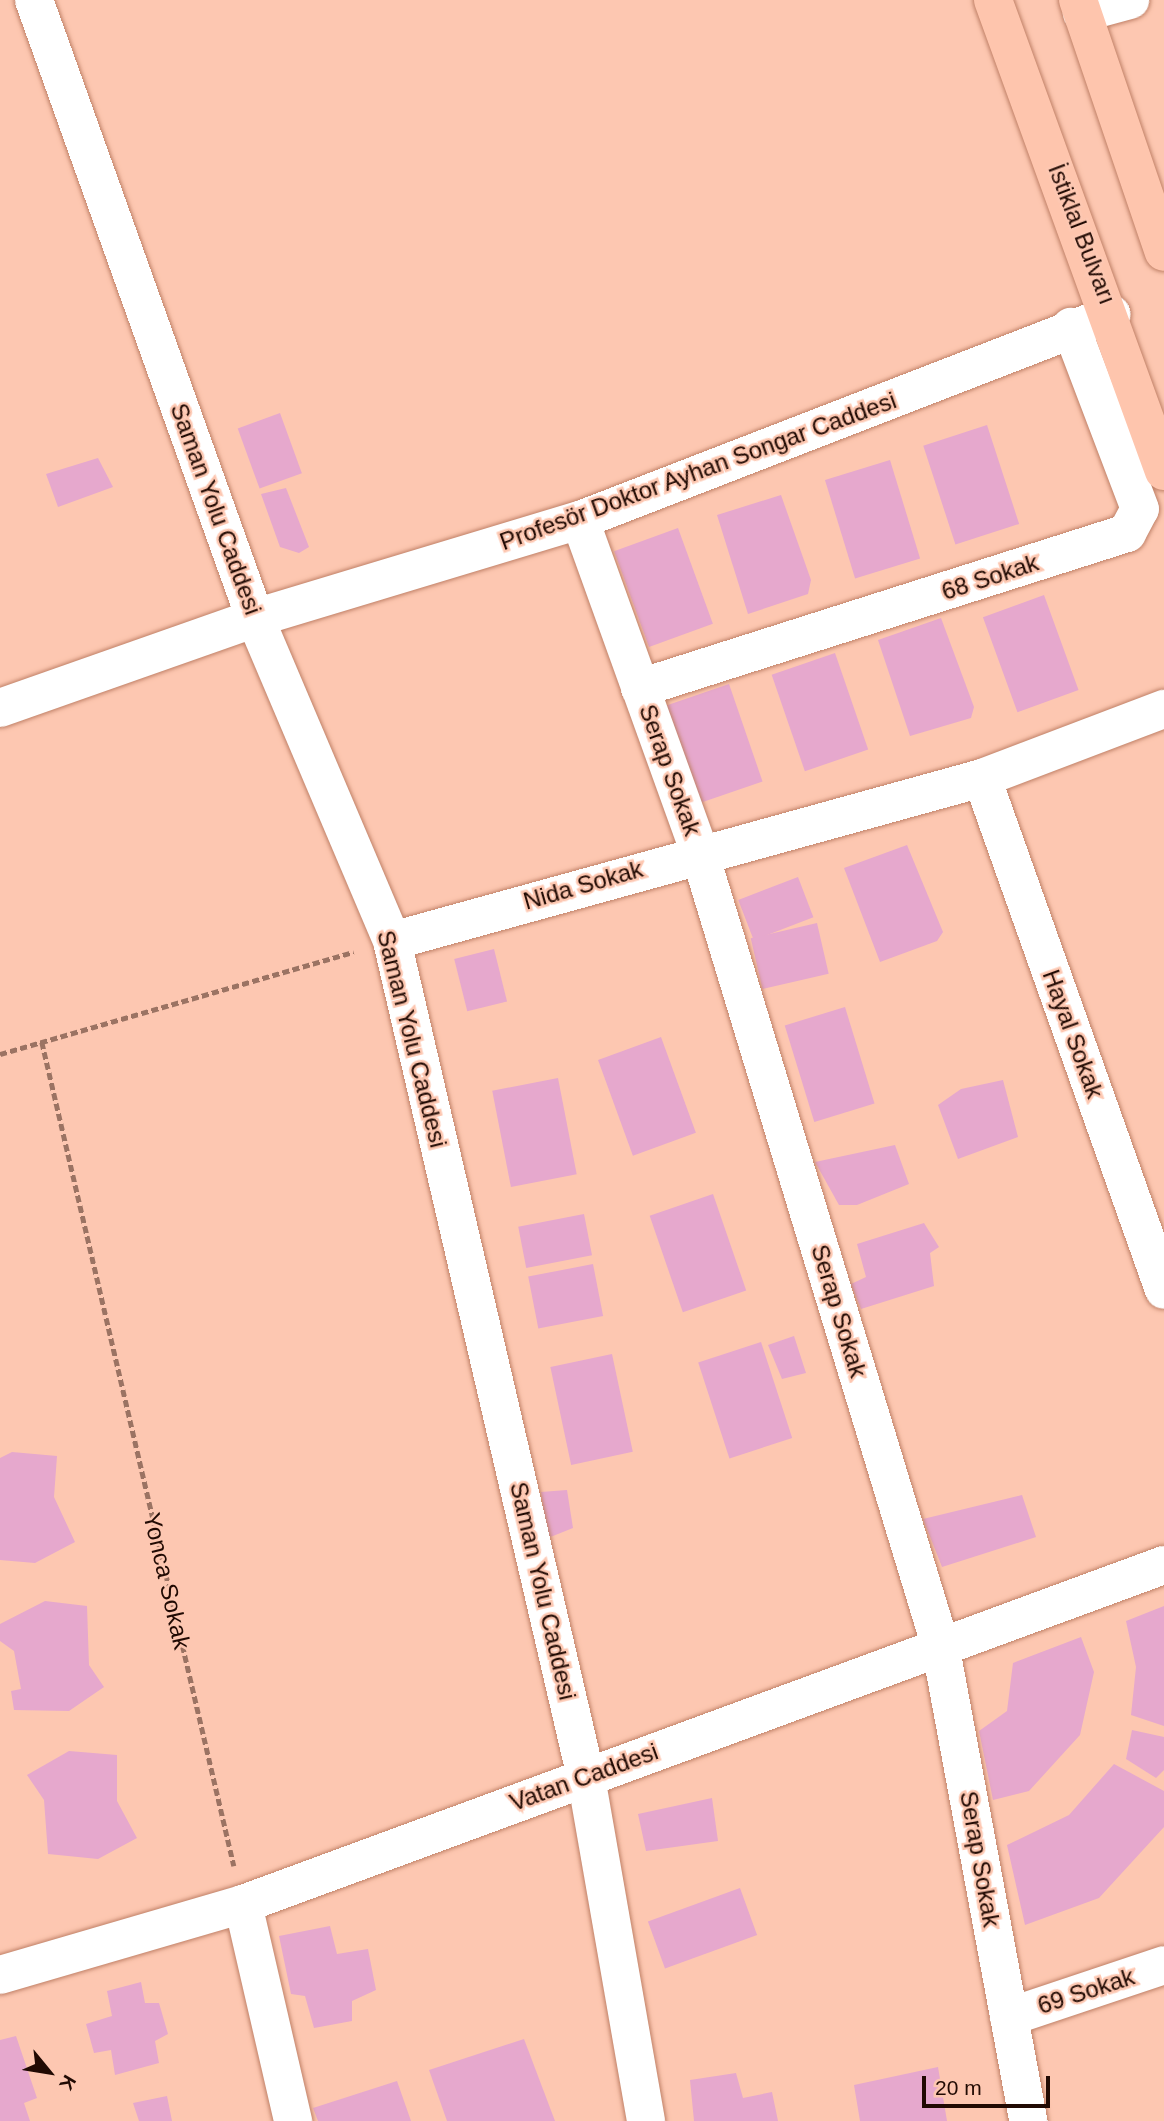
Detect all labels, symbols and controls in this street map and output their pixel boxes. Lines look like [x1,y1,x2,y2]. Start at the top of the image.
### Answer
street label: İstiklal Bulvarı [1042,160,1122,308]
street label: Profesör Doktor Ayhan Songar Caddesi [495,385,901,557]
street label: Saman Yolu Caddesi [164,399,268,619]
street label: 68 Sokak [938,548,1042,606]
street label: Serap Sokak [633,701,707,839]
street label: Nida Sokak [520,854,646,916]
street label: Saman Yolu Caddesi [371,927,453,1151]
street label: Hayal Sokak [1036,966,1110,1102]
street label: Serap Sokak [805,1241,873,1381]
street label: Saman Yolu Caddesi [504,1479,582,1703]
street label: Yonca Sokak [137,1510,197,1652]
street label: Vatan Caddesi [506,1737,662,1817]
street label: Serap Sokak [954,1789,1006,1929]
street label: 69 Sokak [1034,1962,1138,2020]
north arrow [14,2037,84,2107]
scale bar [926,2062,1054,2106]
text: K [55,2072,80,2094]
text: 20 m [935,2076,982,2099]

